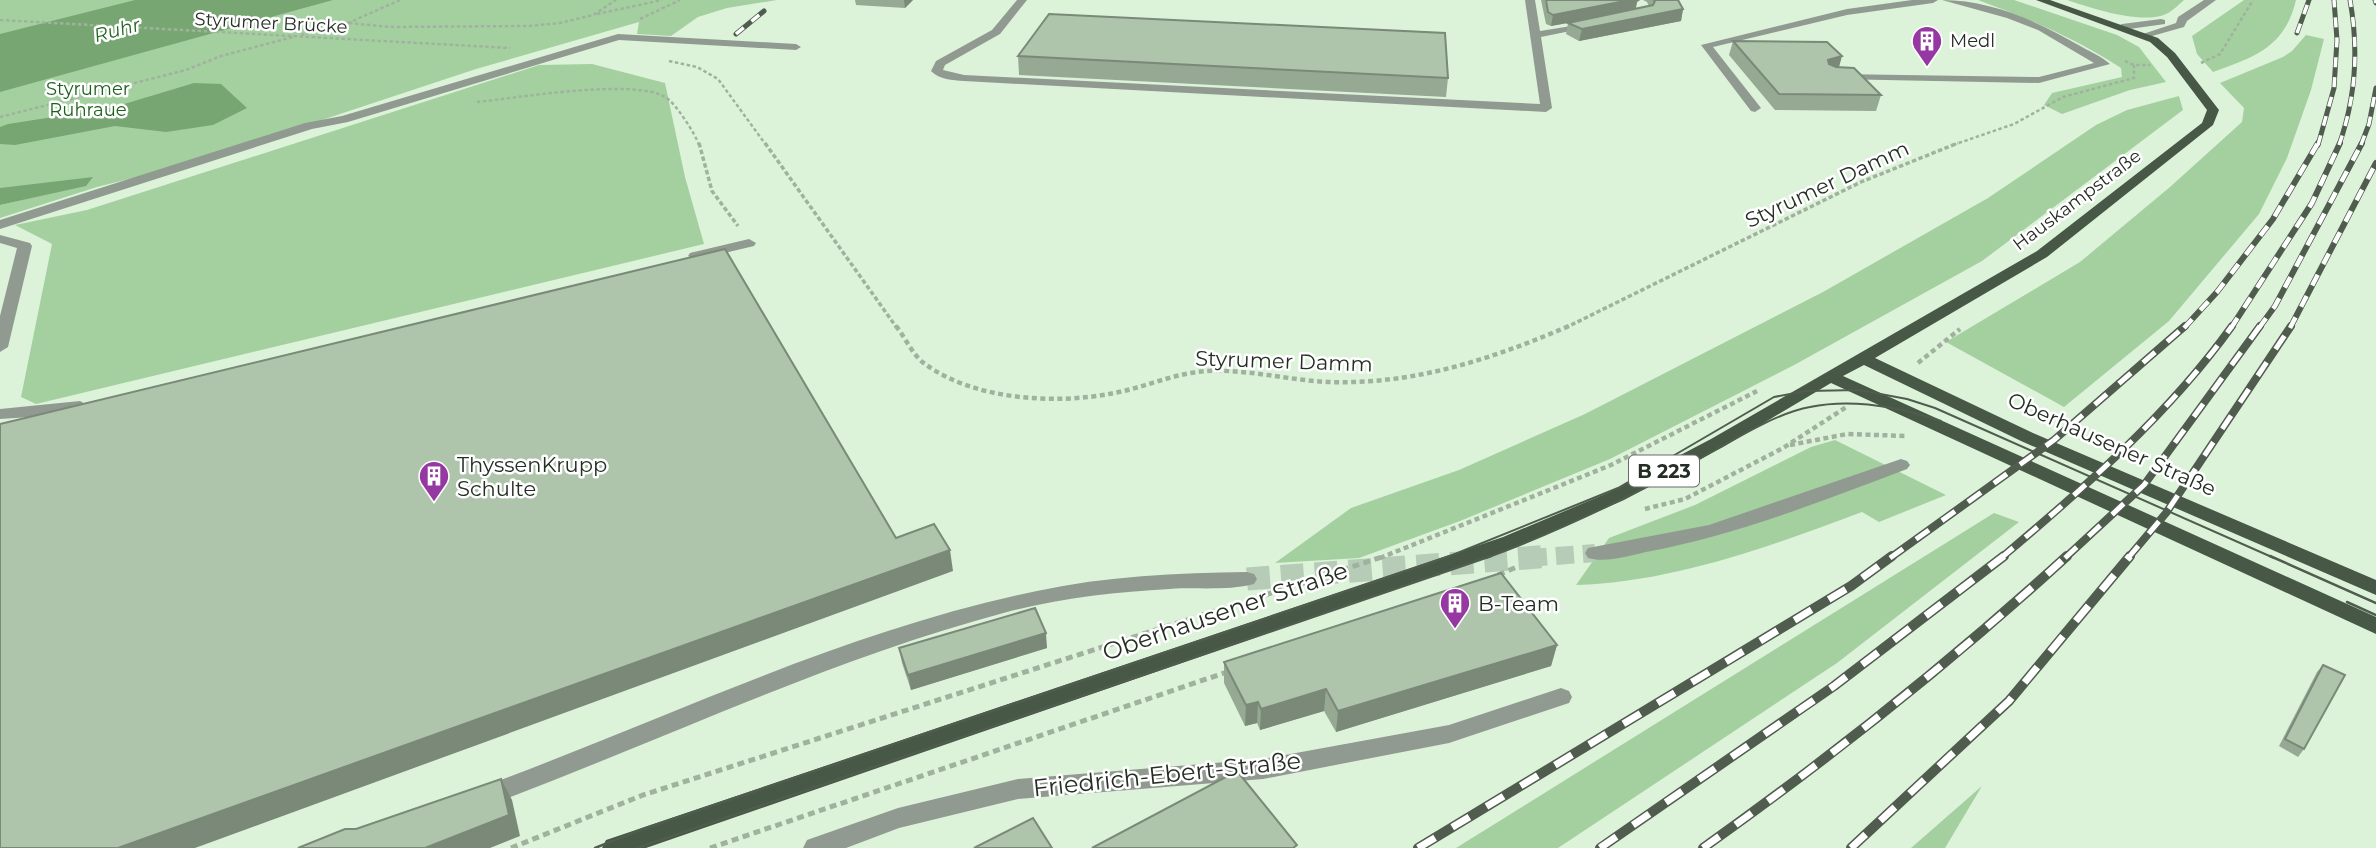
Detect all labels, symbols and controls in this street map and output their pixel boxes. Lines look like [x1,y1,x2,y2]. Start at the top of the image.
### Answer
street label: Styrumer Brücke [194,8,348,38]
water label: Ruhr [91,13,143,47]
building icon: Medl [1910,24,1944,68]
place label: Medl [1950,30,1995,52]
park label: Styrumer Ruhraue [46,78,130,121]
street label: Styrumer Damm [1741,135,1913,233]
street label: Hauskampstraße [2009,145,2146,255]
street label: Styrumer Damm [1195,345,1373,377]
street label: Oberhausener Straße [2004,387,2220,501]
place label: ThyssenKrupp Schulte [457,452,607,501]
road number: B 223 [1629,456,1699,486]
building icon: ThyssenKrupp Schulte [417,459,451,503]
street label: Oberhausener Straße [1099,555,1351,667]
building icon: B-Team [1438,586,1472,630]
place label: B-Team [1478,591,1559,616]
street label: Friedrich-Ebert-Straße [1032,746,1302,802]

